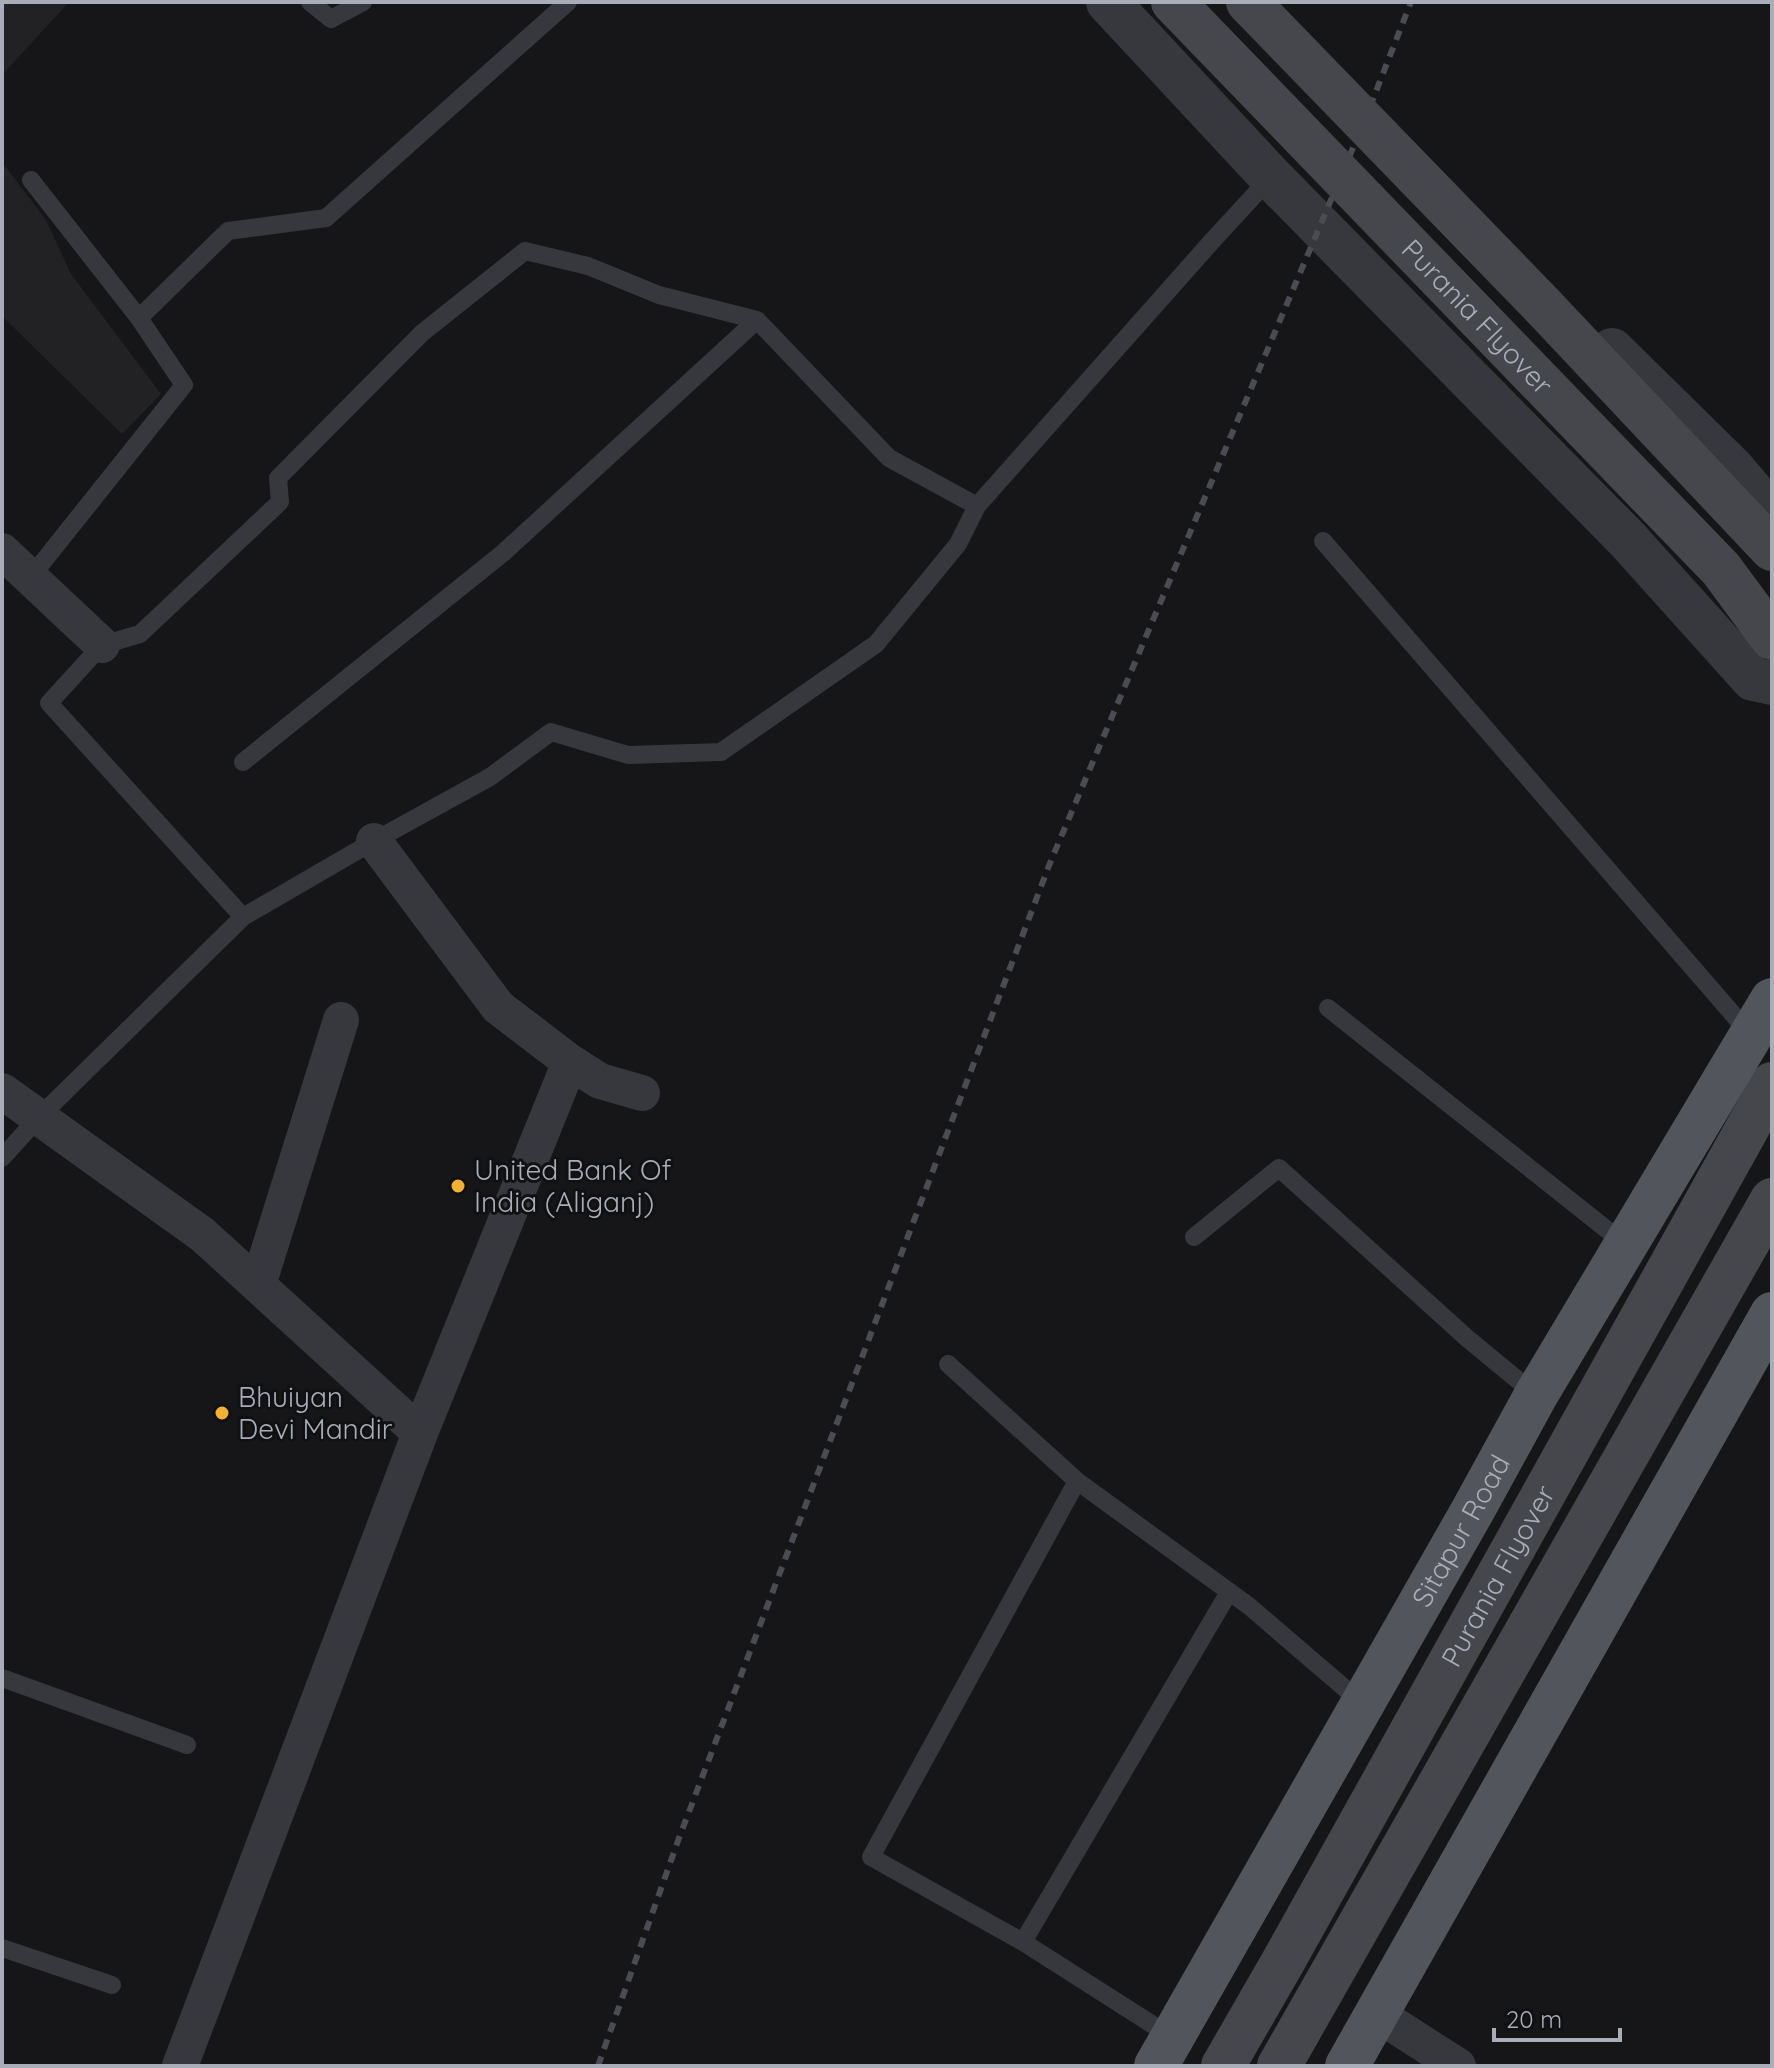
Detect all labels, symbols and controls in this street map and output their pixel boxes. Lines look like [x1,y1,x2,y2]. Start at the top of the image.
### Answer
street label: Purania Flyover [1395,232,1561,402]
place label: United Bank Of India (Aliganj) [474,1152,671,1219]
marker: United Bank Of India (Aliganj) [449,1177,467,1195]
place label: Bhuiyan Devi Mandir [238,1379,393,1446]
marker: Bhuiyan Devi Mandir [213,1404,231,1422]
street label: Sitapur Road [1404,1448,1517,1613]
street label: Purania Flyover [1433,1478,1562,1673]
scale bar [1494,1992,1620,2042]
text: 20 m [1506,2004,1562,2034]

